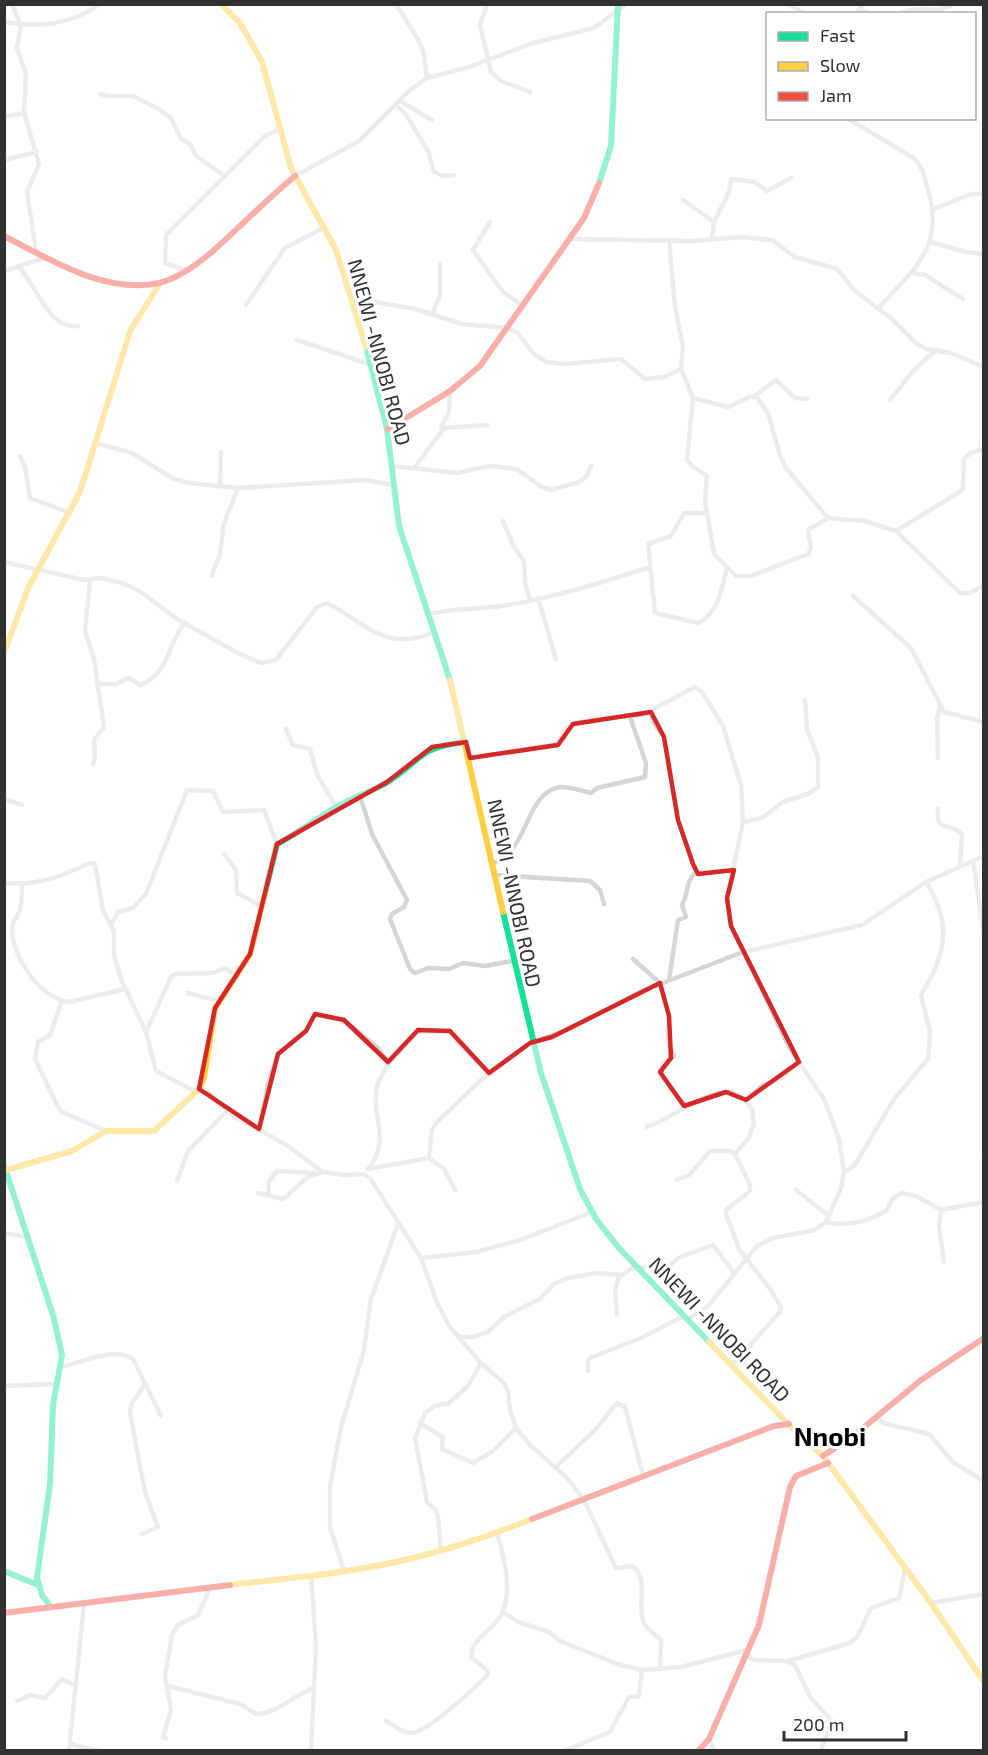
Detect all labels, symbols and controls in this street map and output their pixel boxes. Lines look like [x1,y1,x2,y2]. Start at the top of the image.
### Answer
legend [766,12,976,120]
text: Fast [820,24,855,46]
text: Slow [820,54,861,76]
text: Jam [820,84,852,106]
street label: NNEWI -NNOBI ROAD [344,256,416,448]
street label: NNEWI -NNOBI ROAD [483,797,547,989]
street label: NNEWI -NNOBI ROAD [645,1252,795,1406]
district label: Nnobi [794,1420,866,1451]
scale bar [784,1704,906,1742]
text: 200 m [793,1713,845,1735]

